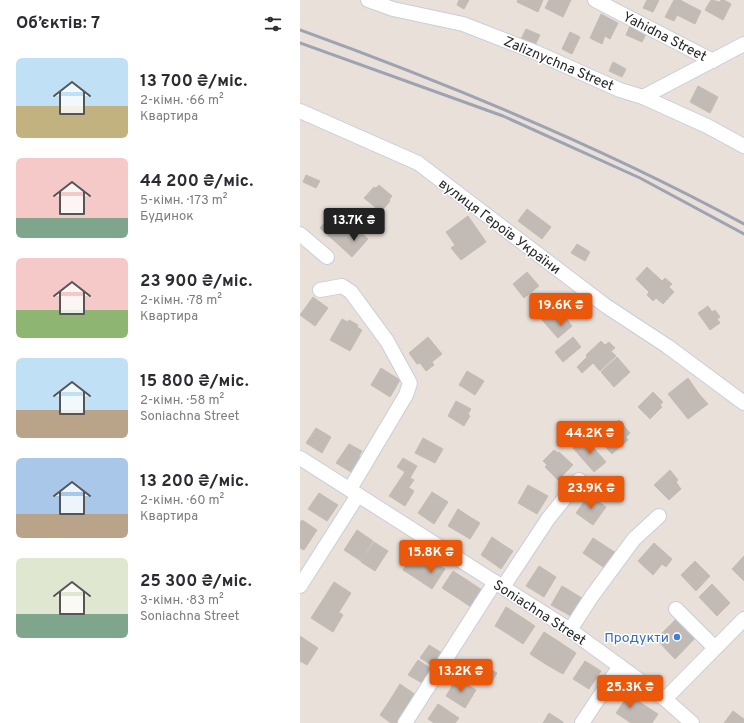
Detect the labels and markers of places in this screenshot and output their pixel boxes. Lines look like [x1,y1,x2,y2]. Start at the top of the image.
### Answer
pin: 13.7K ₴ [317,208,391,242]
pin: 19.6K ₴ [524,293,598,327]
pin: 44.2K ₴ [553,421,627,455]
pin: 23.9K ₴ [554,476,628,510]
pin: 15.8K ₴ [394,540,468,574]
place label: Продукти [604,630,669,647]
marker: Продукти [672,632,682,642]
pin: 13.2K ₴ [424,659,498,693]
pin: 25.3K ₴ [593,675,667,709]

